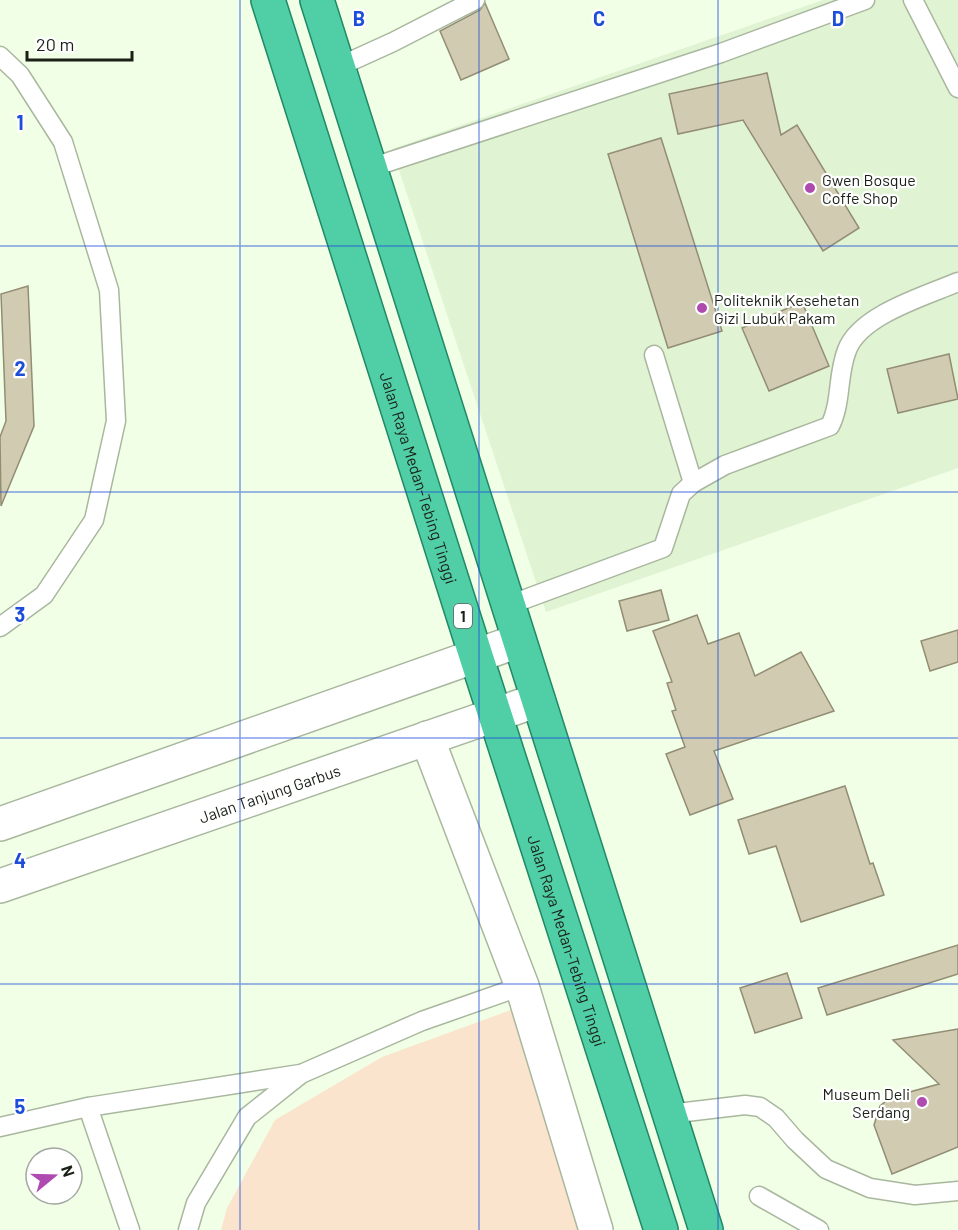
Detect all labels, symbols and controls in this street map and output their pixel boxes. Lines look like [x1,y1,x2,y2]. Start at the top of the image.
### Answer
text: B [353,6,365,30]
text: C [593,6,605,30]
text: D [832,6,844,30]
scale bar [27,24,132,62]
text: 20 m [36,33,74,55]
text: 1 [16,110,24,134]
place label: Gwen Bosque Coffe Shop [822,170,916,207]
marker: Gwen Bosque Coffe Shop [803,181,817,195]
place label: Politeknik Kesehetan Gizi Lubuk Pakam [714,290,859,327]
marker: Politeknik Kesehetan Gizi Lubuk Pakam [695,301,709,315]
text: 2 [14,356,26,380]
street label: Jalan Raya Medan-Tebing Tinggi [377,369,462,586]
text: 3 [15,602,25,626]
road number: 1 [454,604,472,628]
street label: Jalan Tanjung Garbus [196,760,343,826]
street label: Jalan Raya Medan-Tebing Tinggi [525,832,611,1049]
text: 4 [14,848,26,872]
place label: Museum Deli Serdang [823,1084,910,1121]
text: 5 [15,1094,26,1118]
marker: Museum Deli Serdang [915,1095,929,1109]
north arrow [24,1146,84,1206]
text: N [58,1163,79,1179]

